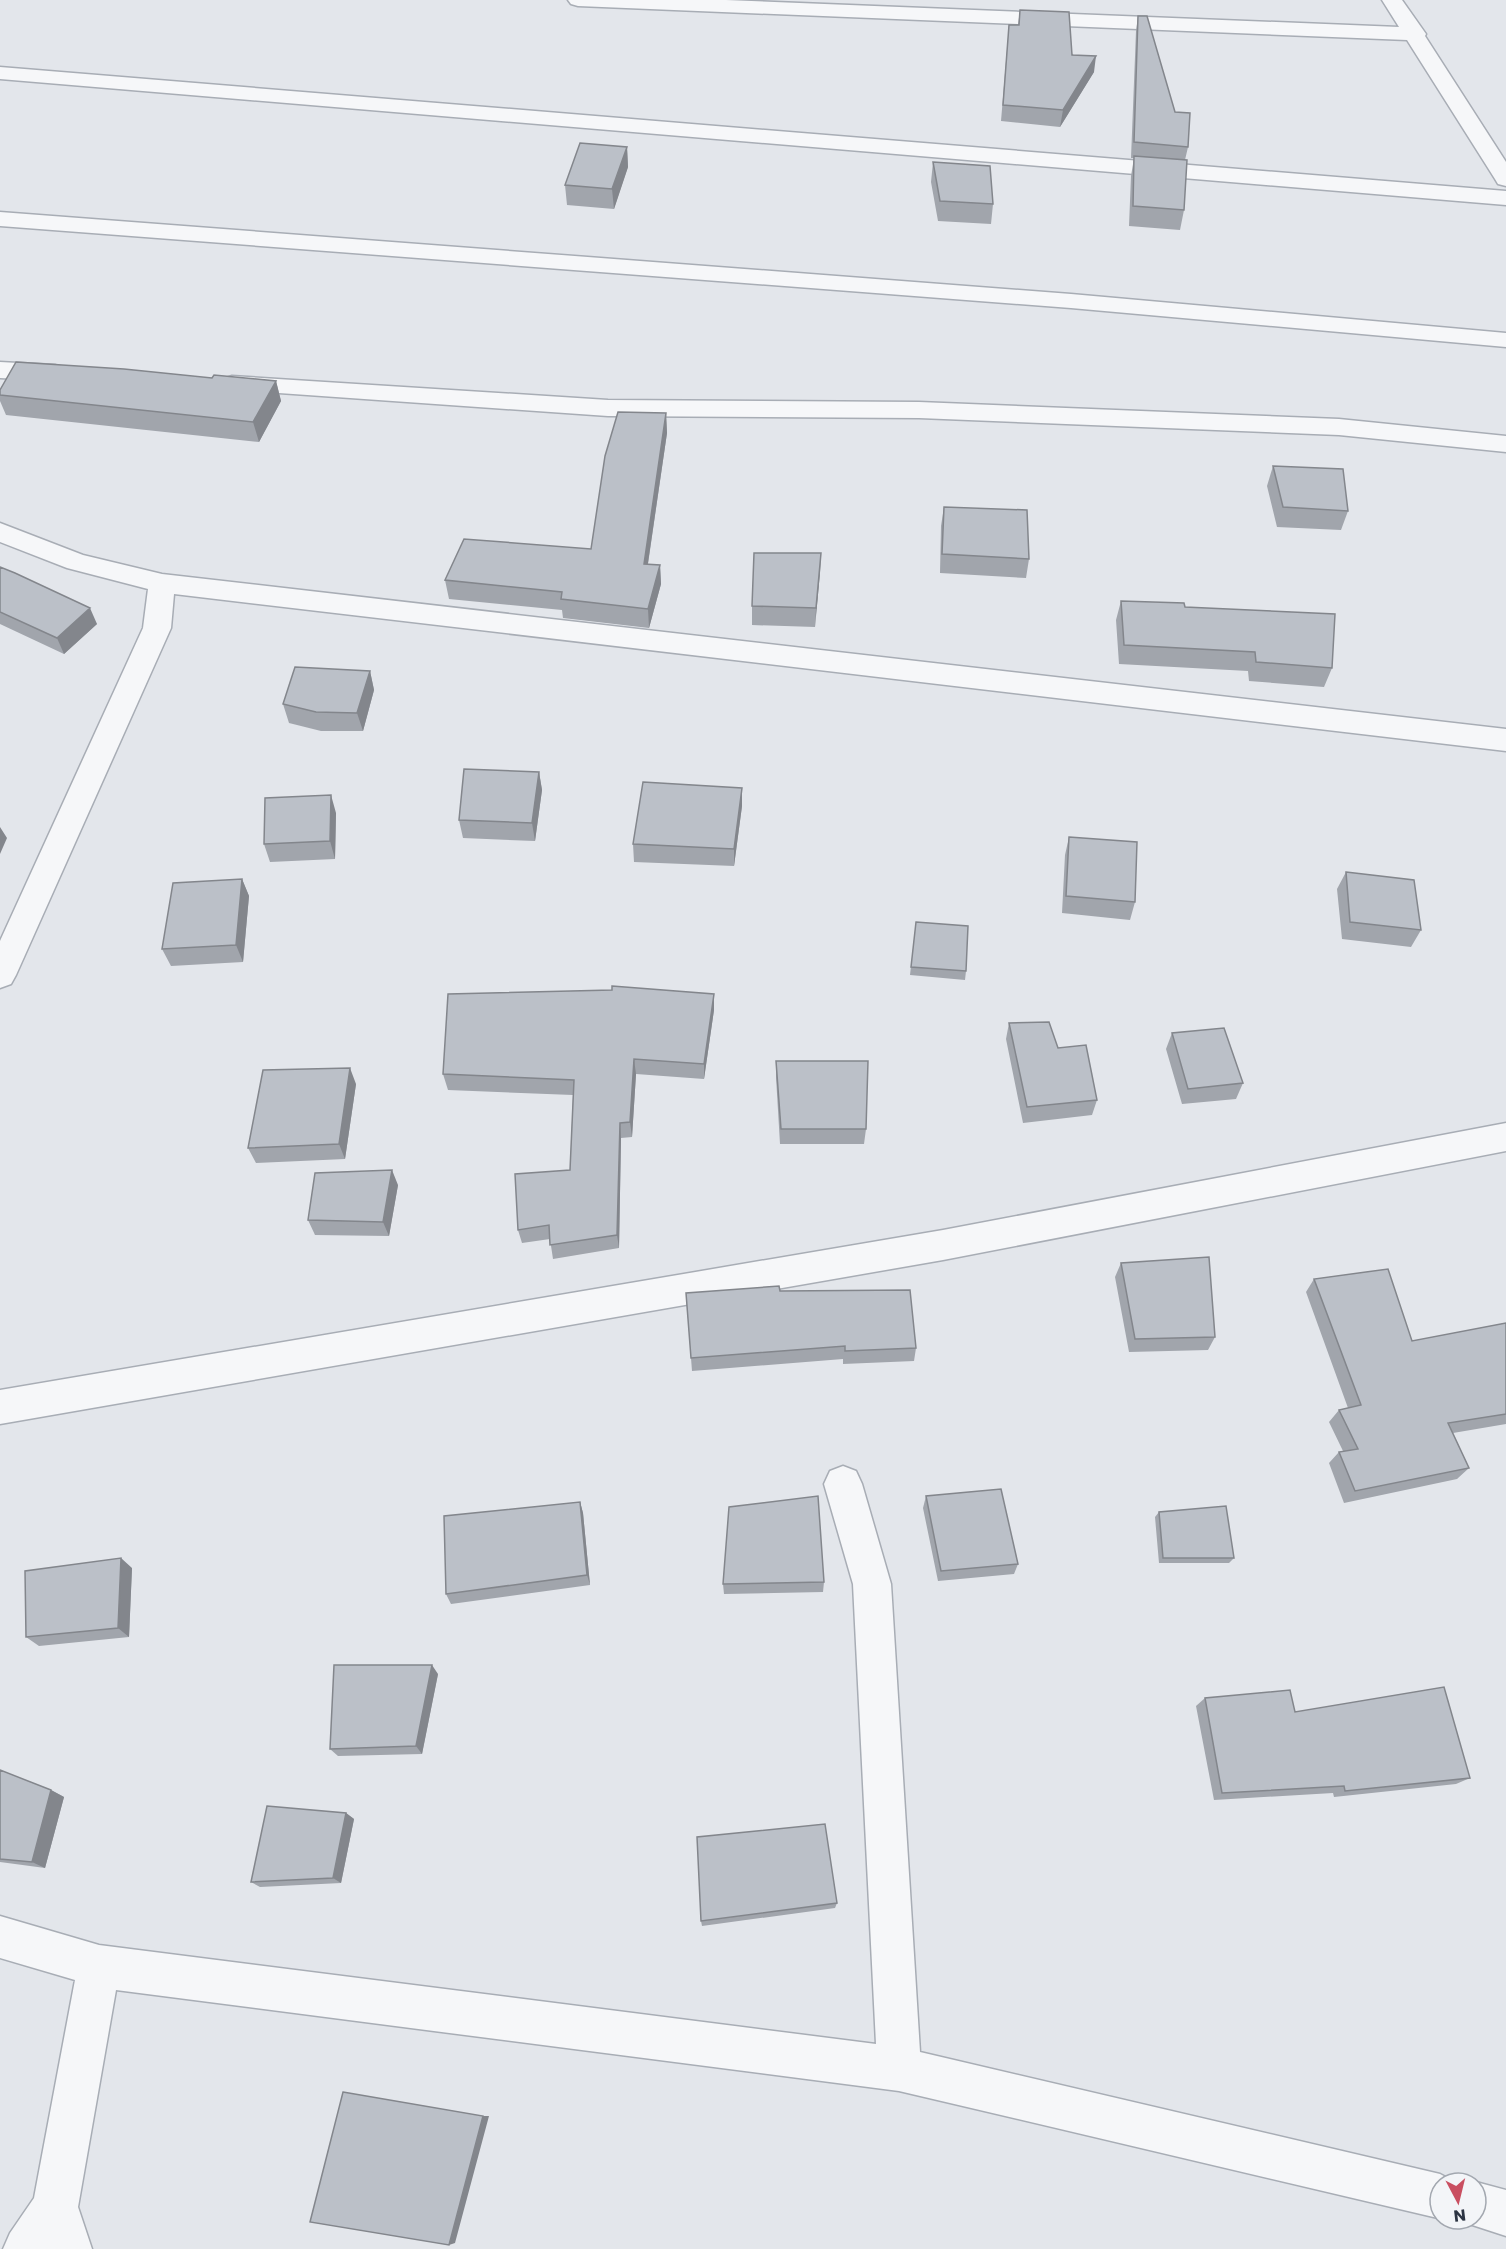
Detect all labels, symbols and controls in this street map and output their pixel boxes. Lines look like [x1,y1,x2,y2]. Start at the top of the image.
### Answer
north arrow [1428,2171,1488,2231]
text: N [1452,2203,1467,2228]

